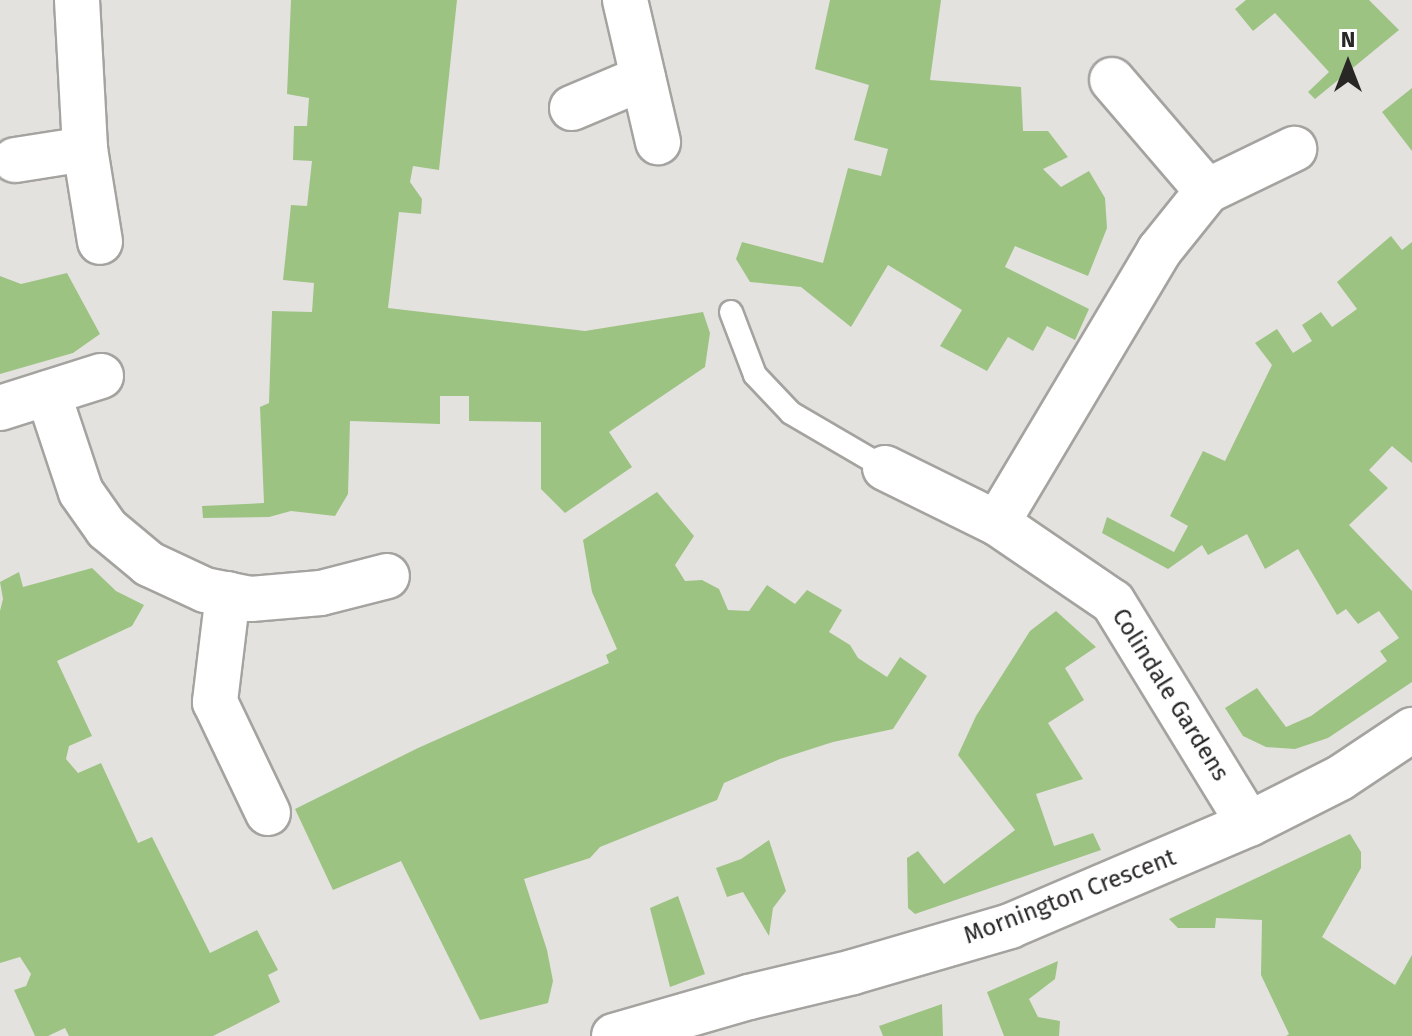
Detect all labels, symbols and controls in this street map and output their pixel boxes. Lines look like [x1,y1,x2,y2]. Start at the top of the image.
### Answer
north arrow [1308,24,1388,104]
text: N [1341,26,1355,53]
street label: Colindale Gardens [1105,603,1235,787]
street label: Mornington Crescent [960,843,1180,951]

